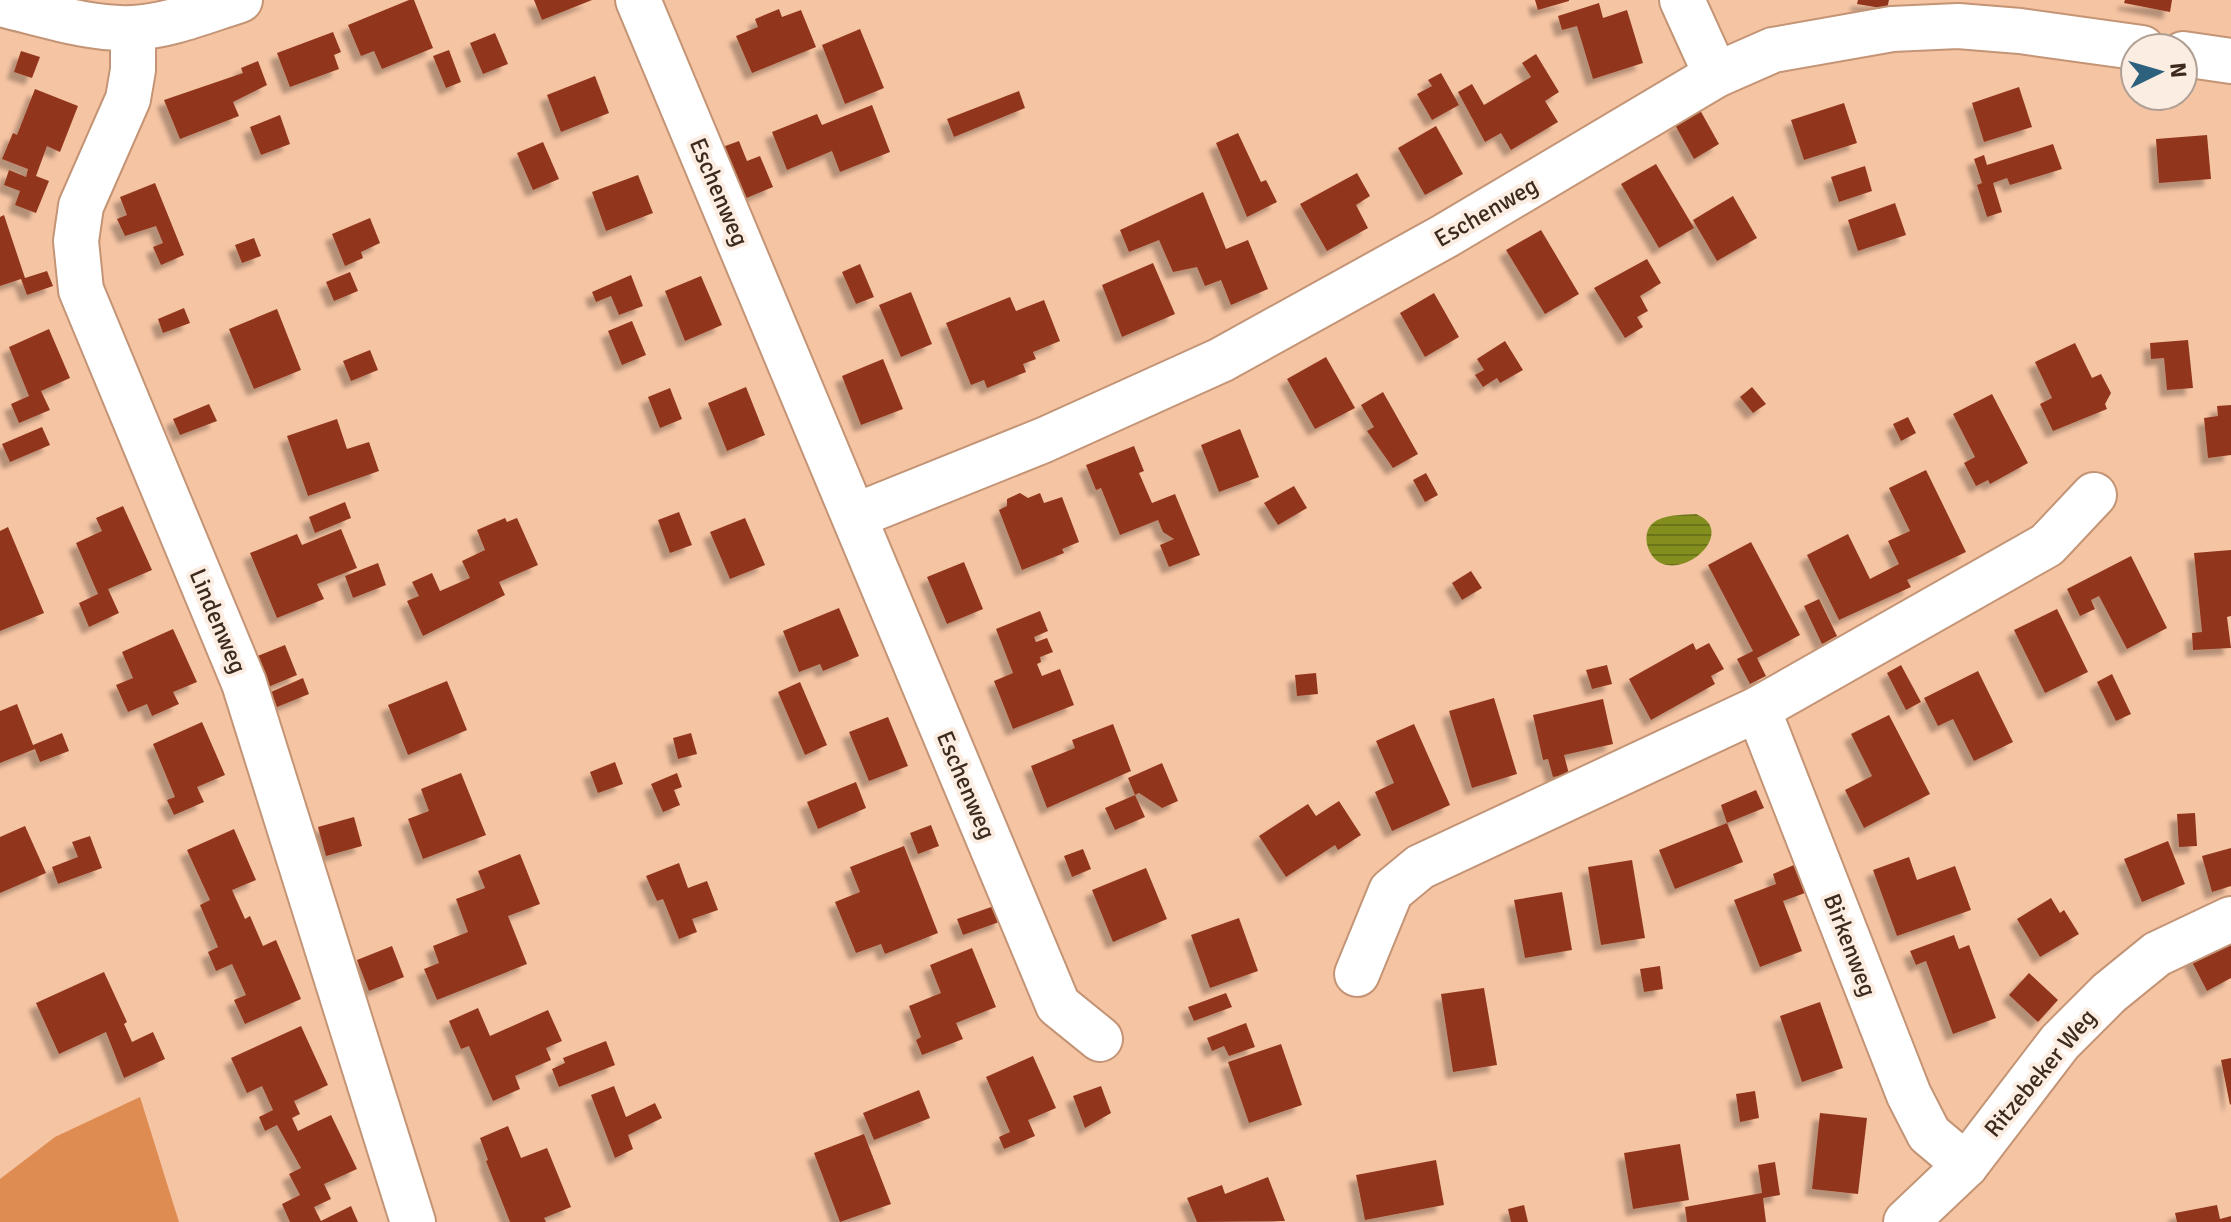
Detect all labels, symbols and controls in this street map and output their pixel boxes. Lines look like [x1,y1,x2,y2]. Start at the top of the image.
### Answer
north arrow [2119,32,2199,112]
text: N [2164,61,2193,79]
street label: Eschenweg [683,133,755,251]
street label: Eschenweg [1429,170,1543,254]
street label: Lindenweg [183,564,253,678]
street label: Eschenweg [930,726,1002,844]
street label: Birkenweg [1817,889,1883,1001]
street label: Ritzebeker Weg [1978,1003,2102,1143]

